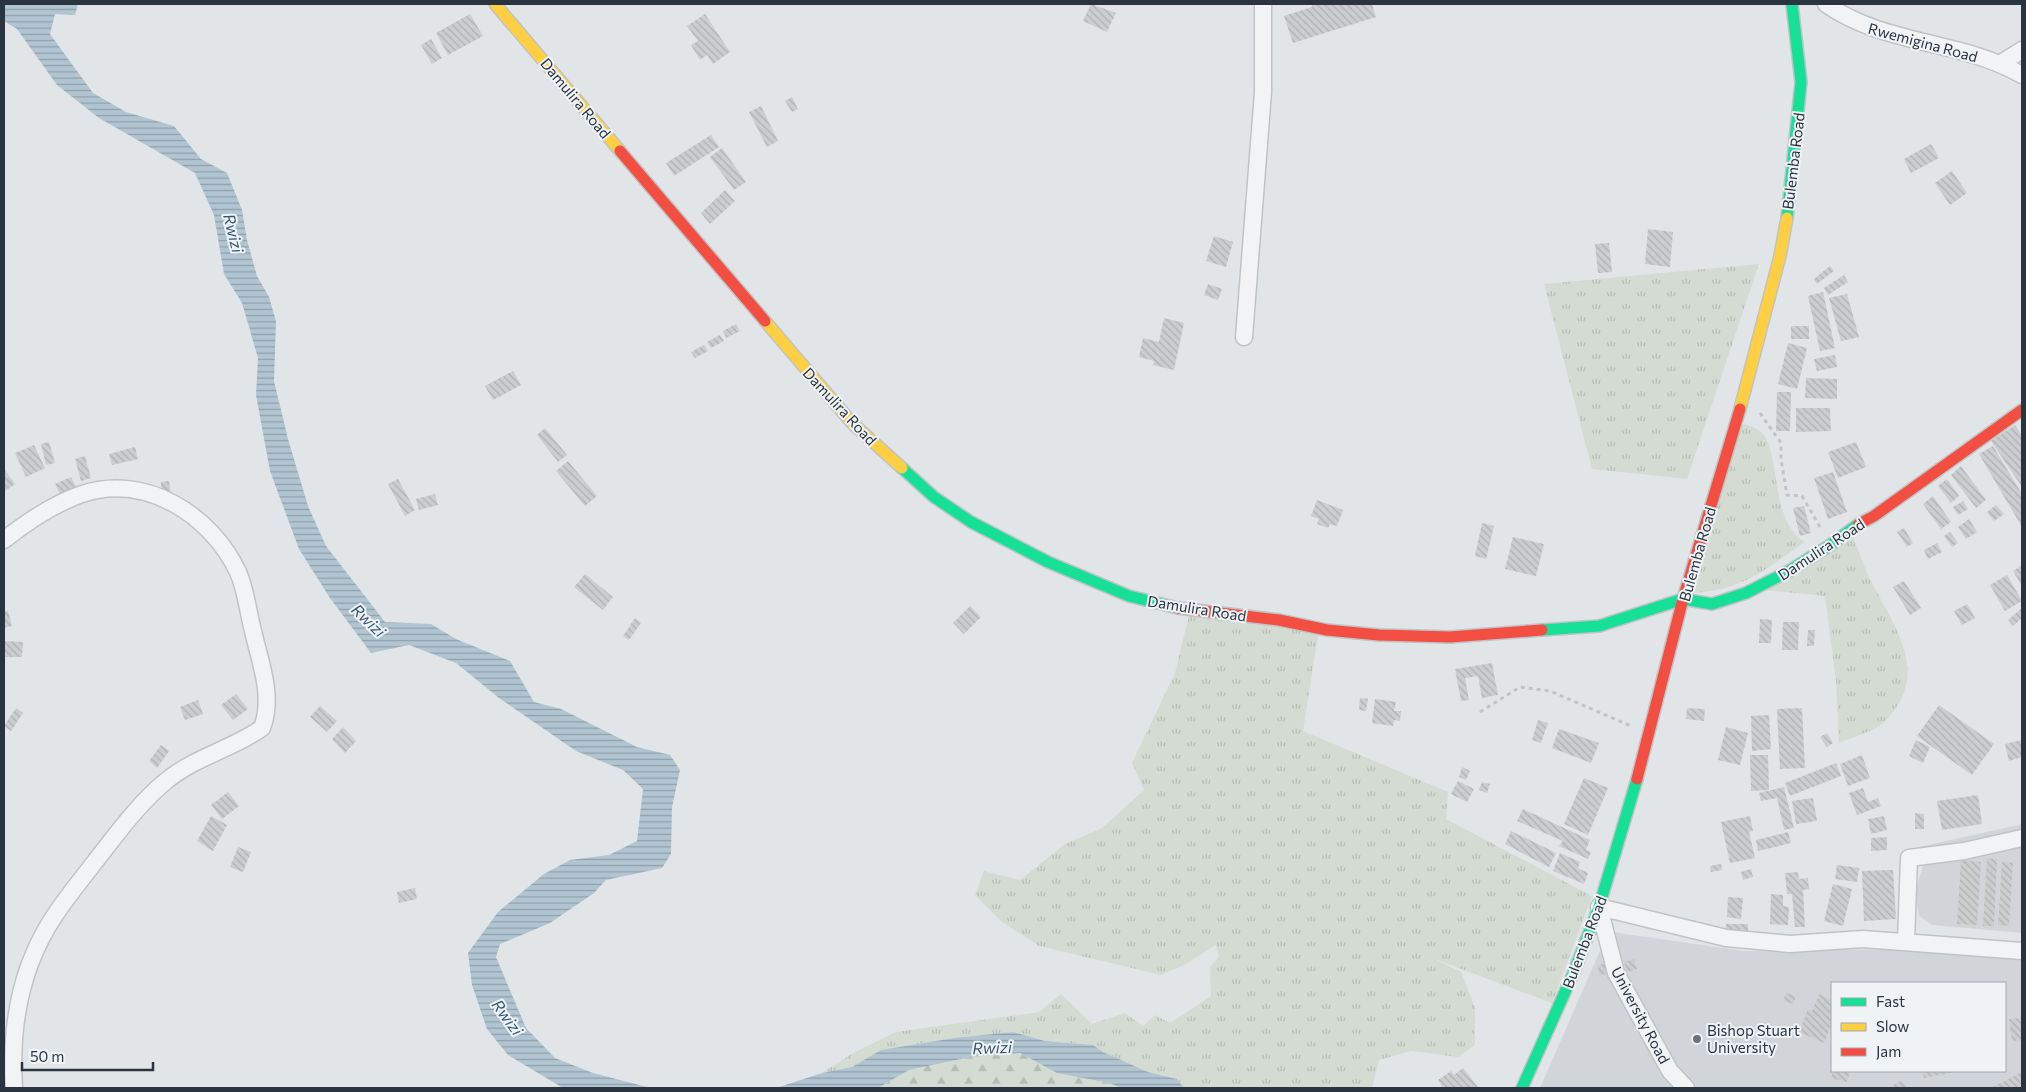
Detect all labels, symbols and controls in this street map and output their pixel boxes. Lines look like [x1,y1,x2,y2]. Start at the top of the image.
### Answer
street label: Rwemigina Road [1866,19,1980,65]
street label: Damulira Road [537,54,615,142]
street label: Bulemba Road [1778,112,1808,210]
water label: Rwizi [220,212,248,255]
street label: Damulira Road [799,363,881,449]
street label: Bulemba Road [1675,505,1719,603]
street label: Damulira Road [1774,514,1868,584]
street label: Damulira Road [1146,591,1248,625]
water label: Rwizi [348,599,390,641]
street label: Bulemba Road [1558,893,1610,991]
street label: University Road [1608,964,1674,1066]
legend [1831,982,2006,1072]
text: Fast [1876,992,1905,1010]
water label: Rwizi [489,995,528,1039]
text: Slow [1876,1017,1909,1035]
place label: Bishop Stuart University [1707,1021,1800,1056]
marker: Bishop Stuart University [1691,1033,1703,1045]
water label: Rwizi [972,1037,1013,1057]
scale bar [22,1040,154,1072]
text: Jam [1876,1042,1901,1060]
text: 50 m [30,1047,64,1065]

